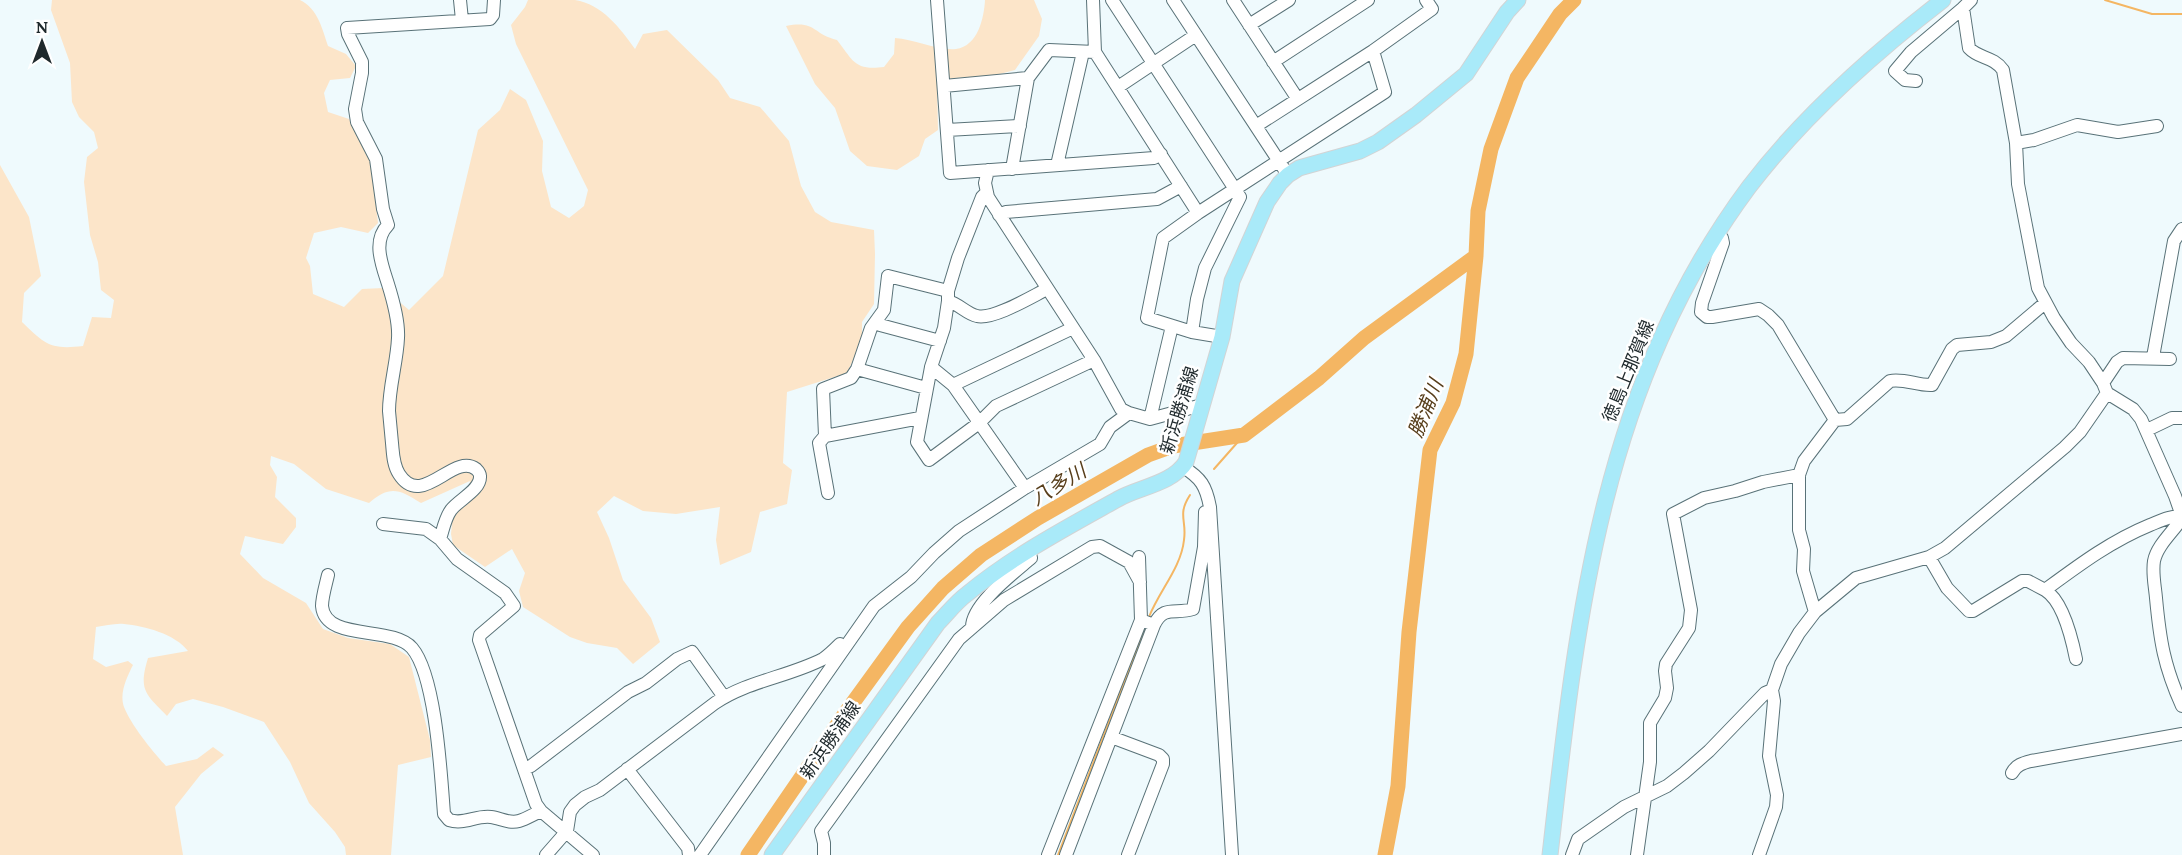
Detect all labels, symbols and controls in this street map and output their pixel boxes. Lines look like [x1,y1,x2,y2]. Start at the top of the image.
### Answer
north arrow [12,12,72,72]
text: N [36,17,48,37]
street label: 徳島上那賀線 [1597,317,1659,425]
street label: 新浜勝浦線 [1155,364,1203,456]
water label: 勝浦川 [1402,374,1449,440]
water label: 八多川 [1026,457,1092,510]
street label: 新浜勝浦線 [795,697,865,783]

